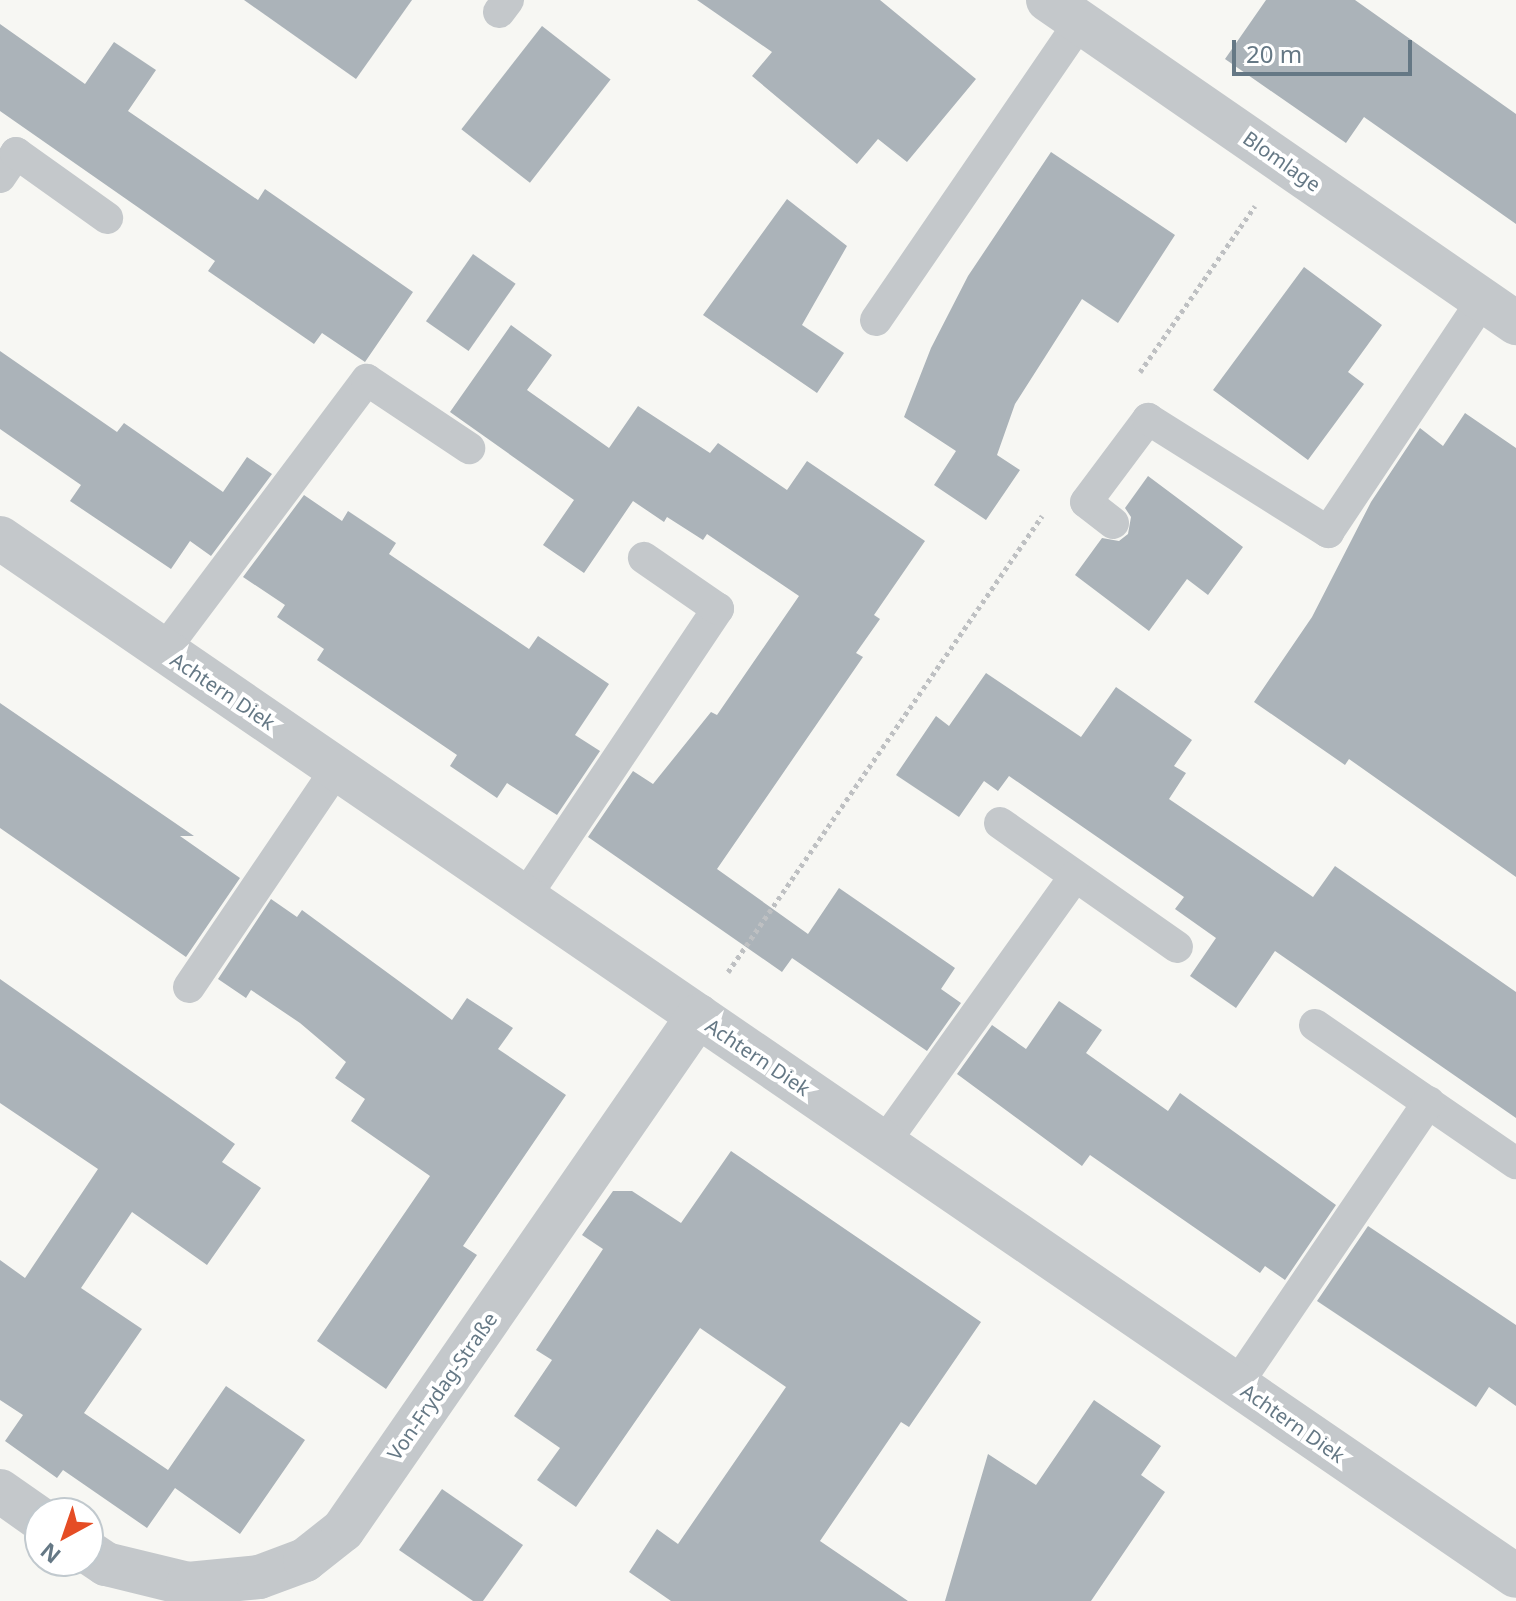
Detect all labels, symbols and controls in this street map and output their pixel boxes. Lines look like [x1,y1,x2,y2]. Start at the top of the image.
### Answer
scale bar [1236,24,1416,74]
text: 20 m [1246,37,1302,70]
street label: Blomlage [1239,126,1325,196]
street label: Achtern Diek [166,647,280,735]
street label: Achtern Diek [701,1013,815,1101]
street label: Von-Frydag-Straße [382,1308,502,1464]
street label: Achtern Diek [1237,1379,1349,1467]
north arrow [24,1497,104,1577]
text: N [33,1537,66,1571]

